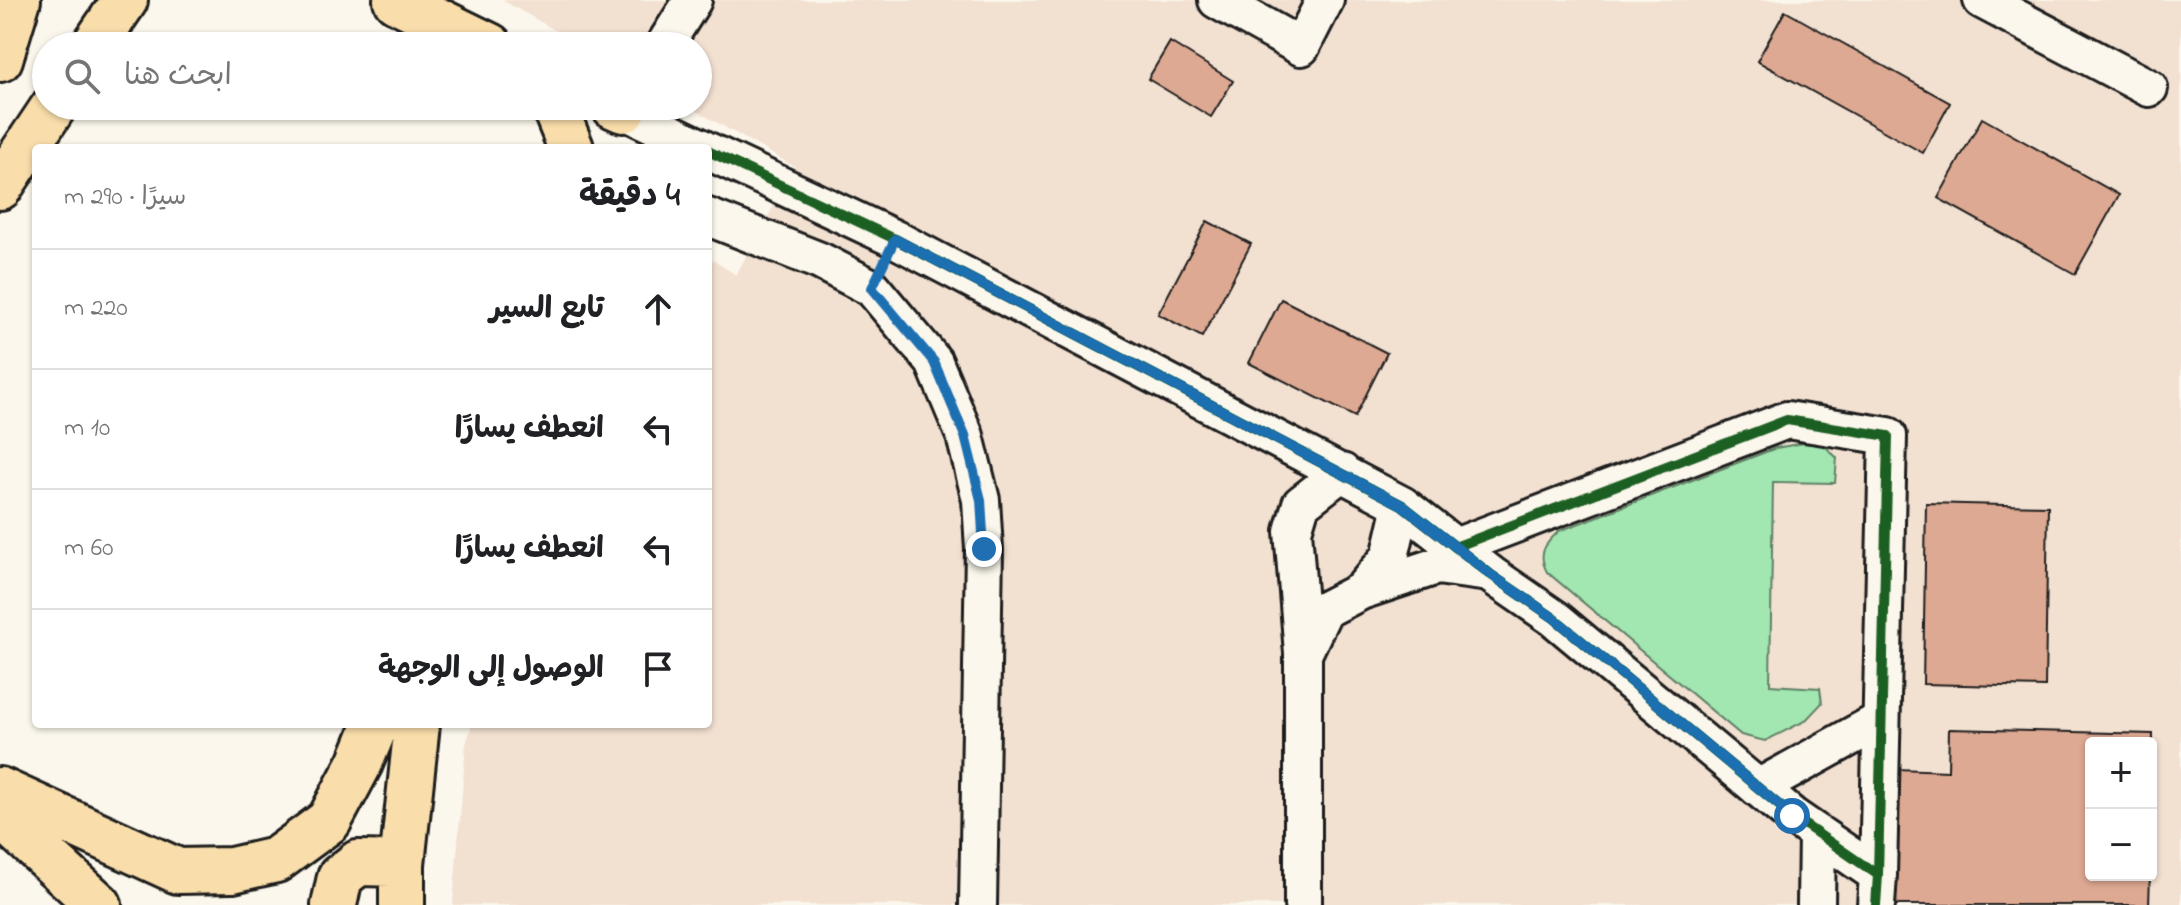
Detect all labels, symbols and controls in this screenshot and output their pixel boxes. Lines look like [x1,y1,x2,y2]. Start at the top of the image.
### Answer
search box [32,32,712,120]
icon: search [60,54,104,98]
text: ابحث هنا [124,55,232,99]
text: 4 دقيقة [579,172,680,222]
text: سيرًا · 290 m [64,179,186,217]
icon: ahead [636,287,680,331]
text: تابع السير [490,288,604,332]
text: 220 m [64,290,128,328]
icon: left [636,407,680,451]
text: انعطف يسارًا [455,408,604,452]
text: 10 m [64,410,110,448]
icon: left [636,527,680,571]
text: انعطف يسارًا [455,528,604,572]
text: 60 m [64,530,113,568]
route end [966,531,1002,567]
icon: arrive [636,647,680,691]
text: الوصول إلى الوجهة [378,648,604,692]
map controls [2085,737,2157,881]
button: + [2085,737,2157,809]
route start [1774,798,1810,834]
button: − [2085,809,2157,881]

